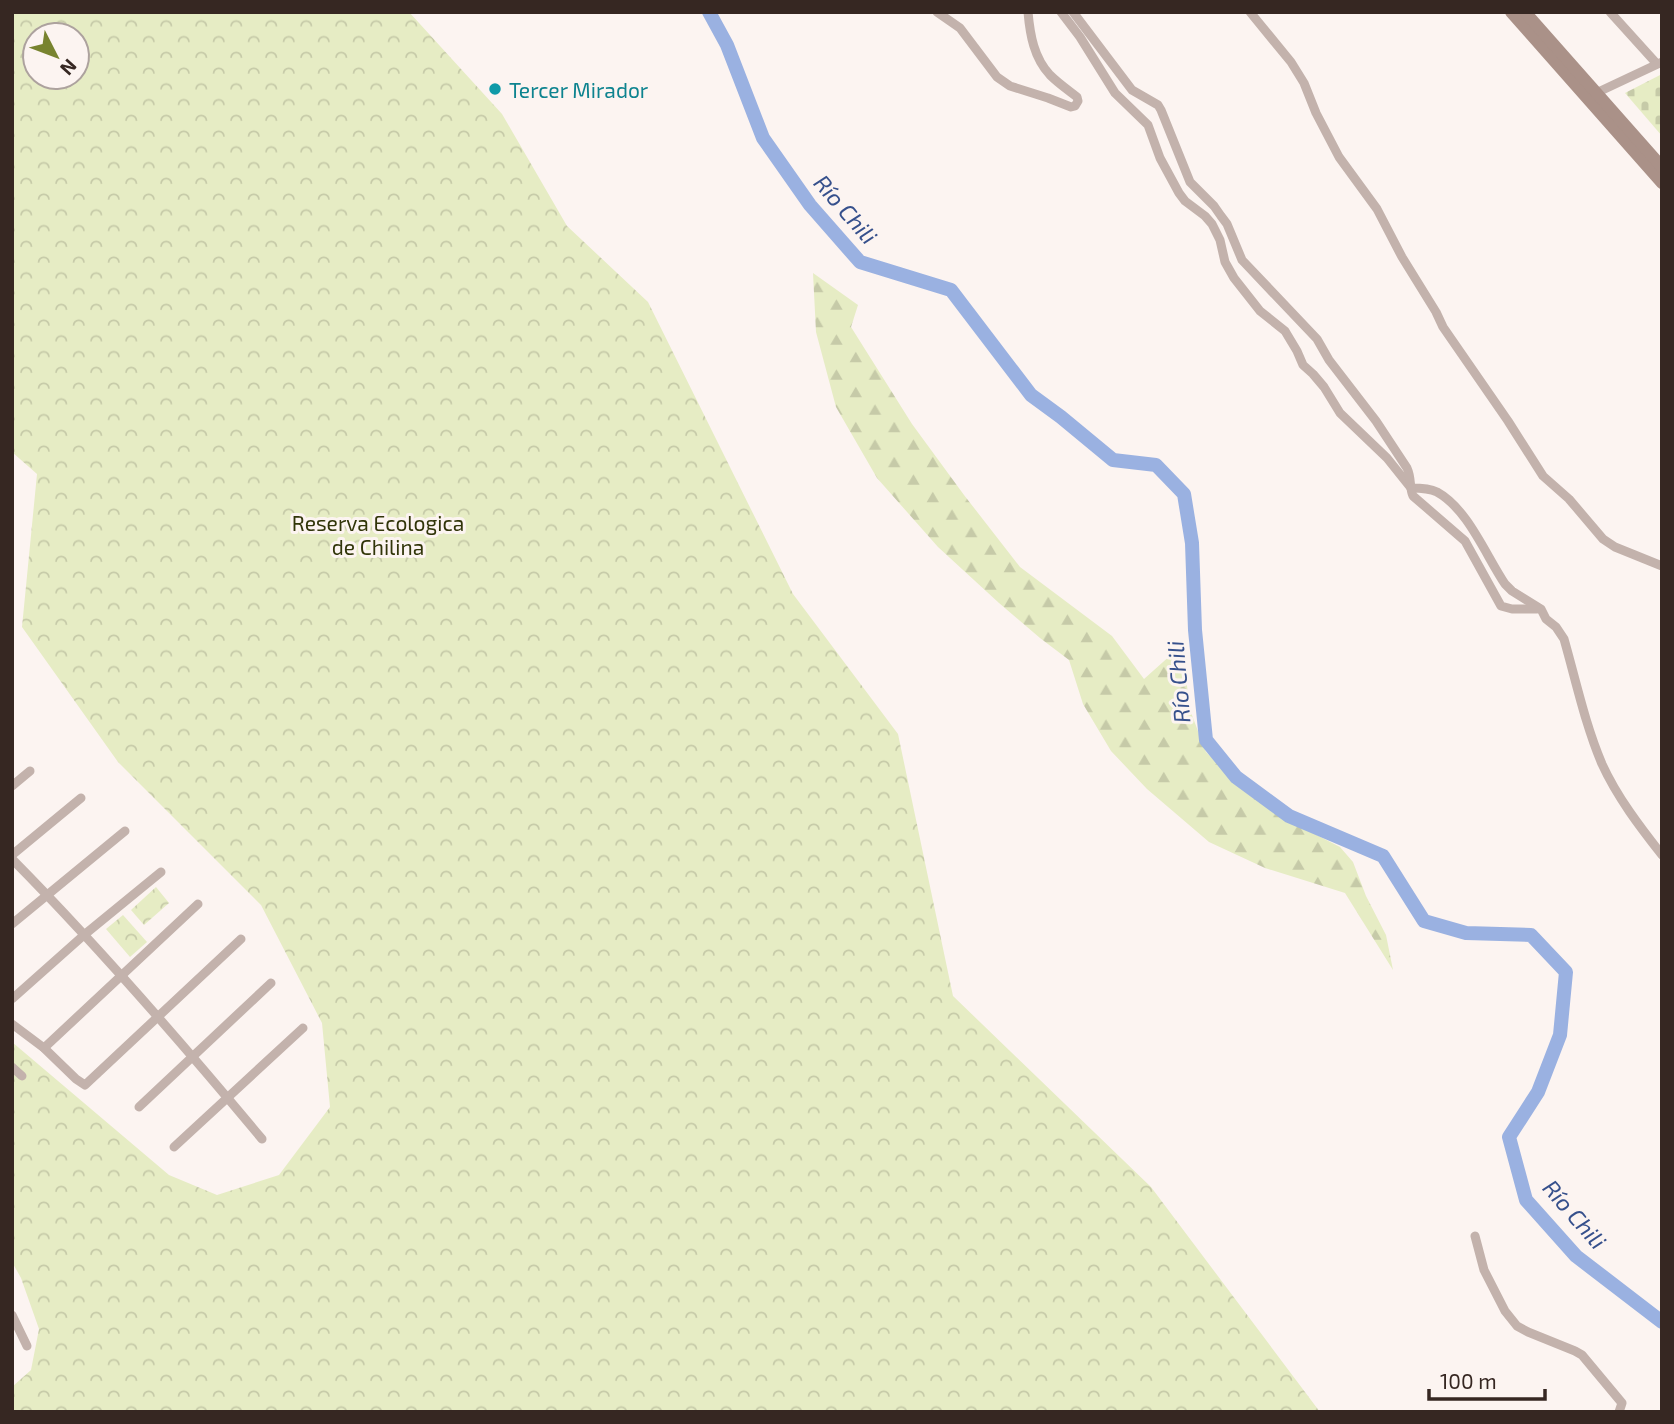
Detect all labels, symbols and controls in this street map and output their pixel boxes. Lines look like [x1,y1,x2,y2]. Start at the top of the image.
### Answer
north arrow [21,21,91,91]
text: N [56,55,82,81]
place label: Tercer Mirador [509,77,649,102]
marker: Tercer Mirador [487,81,503,97]
water label: Río Chili [808,169,884,250]
park label: Reserva Ecologica de Chilina [292,510,464,559]
water label: Río Chili [1160,639,1196,724]
water label: Río Chili [1537,1174,1613,1255]
scale bar [1429,1358,1544,1402]
text: 100 m [1440,1368,1497,1393]

